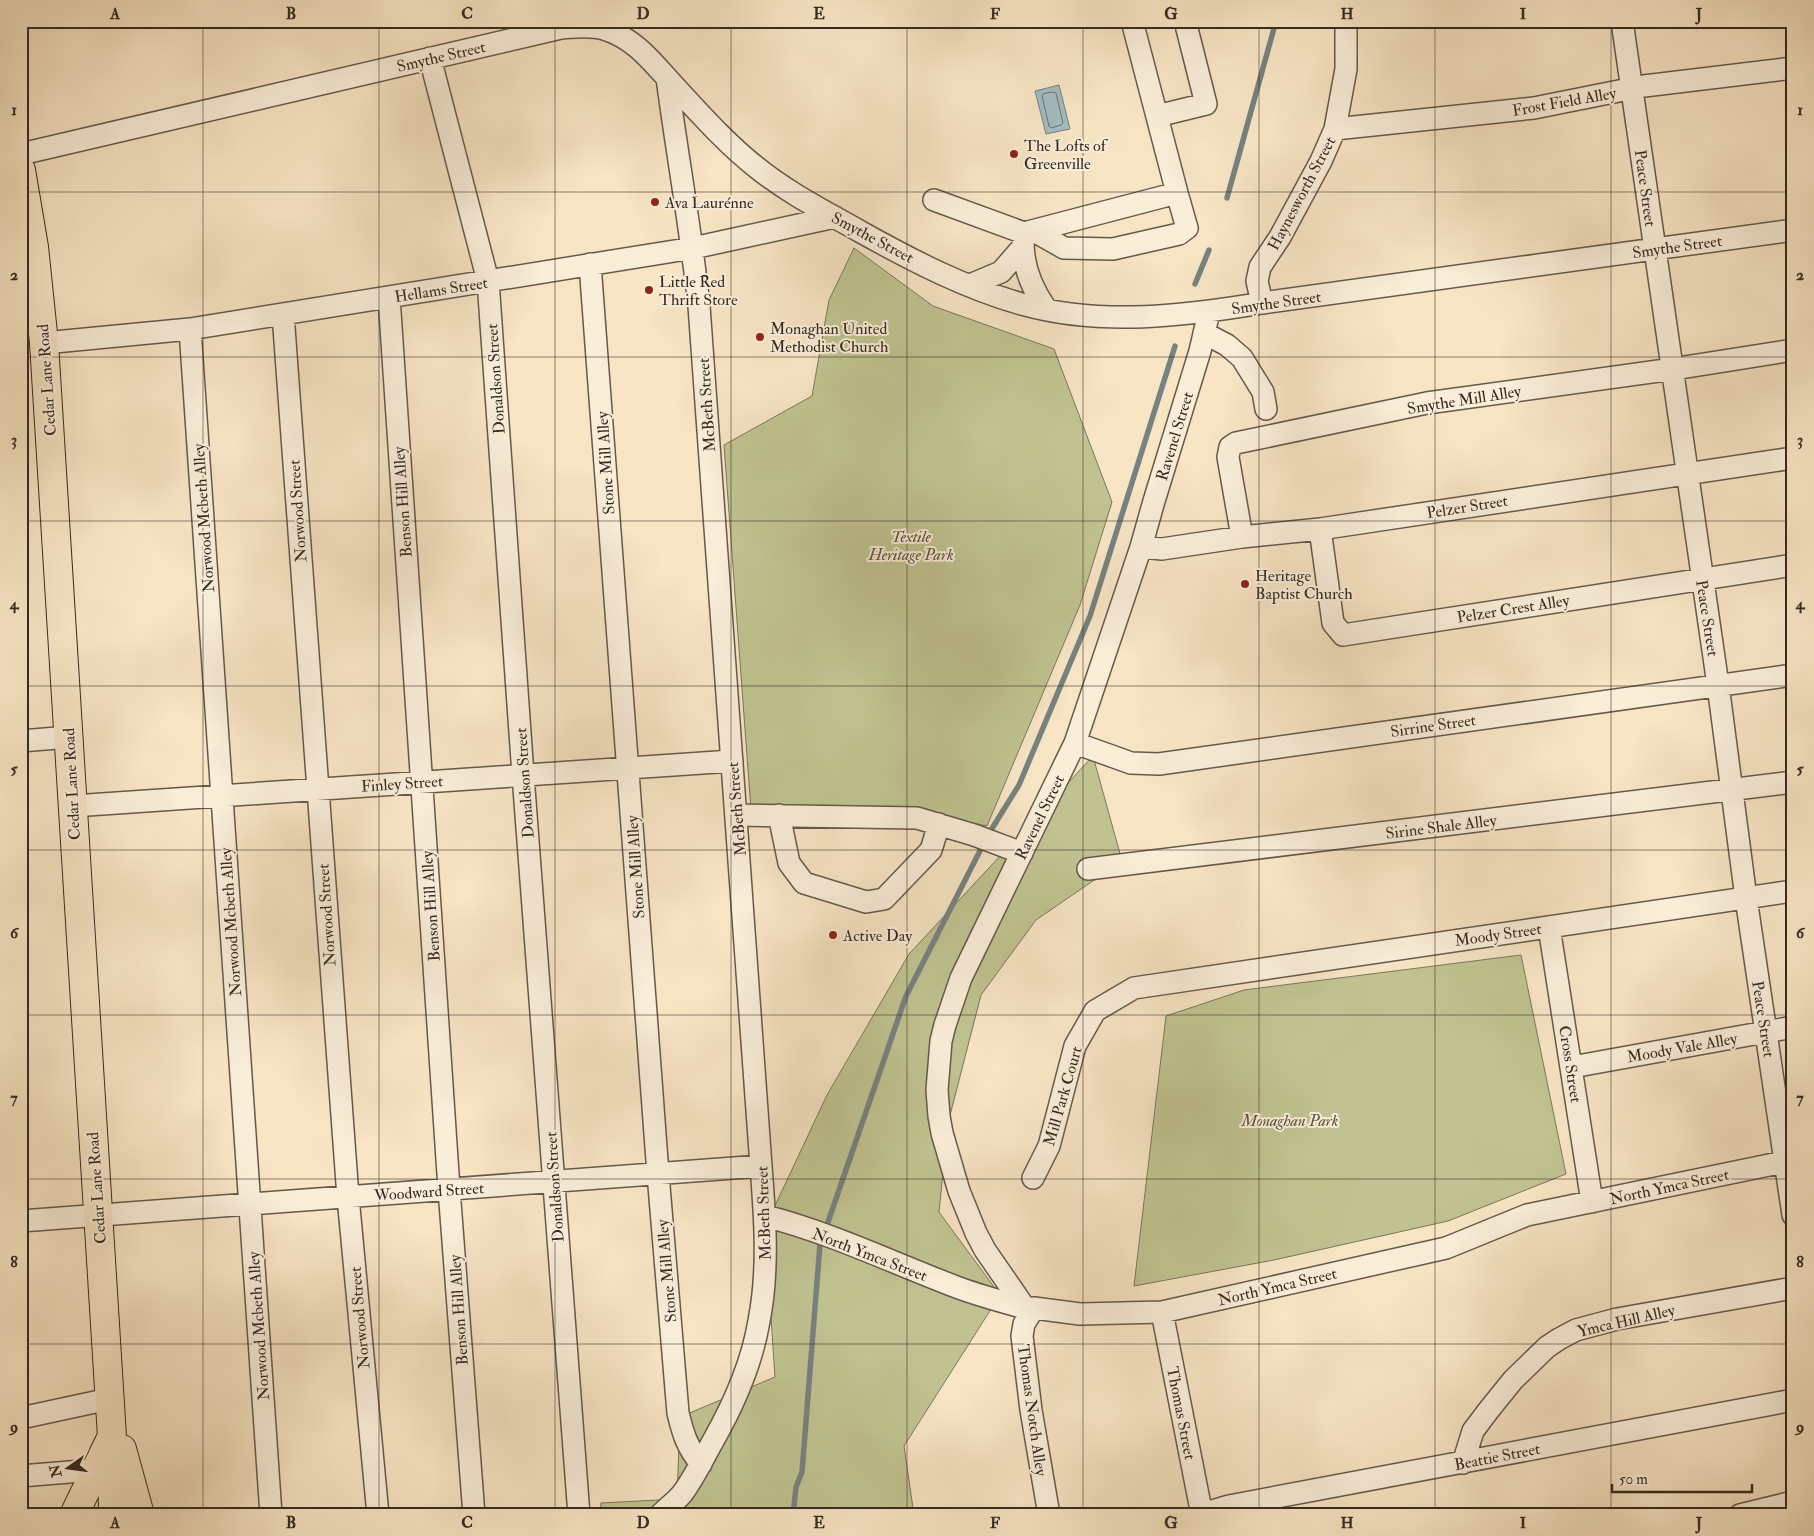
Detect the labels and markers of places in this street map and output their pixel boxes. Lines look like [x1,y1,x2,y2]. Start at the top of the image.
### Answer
place label: The Lofts of Greenville [1024,136,1109,174]
marker: The Lofts of Greenville [1008,148,1020,160]
place label: Ava Laurénne [664,193,754,213]
marker: Ava Laurénne [649,196,661,208]
place label: Little Red Thrift Store [659,272,738,310]
marker: Little Red Thrift Store [643,284,655,296]
place label: Monaghan United Methodist Church [770,319,889,357]
marker: Monaghan United Methodist Church [754,331,766,343]
place label: Heritage Baptist Church [1255,566,1353,605]
marker: Heritage Baptist Church [1239,578,1251,590]
place label: Active Day [842,926,913,946]
marker: Active Day [827,929,839,941]

